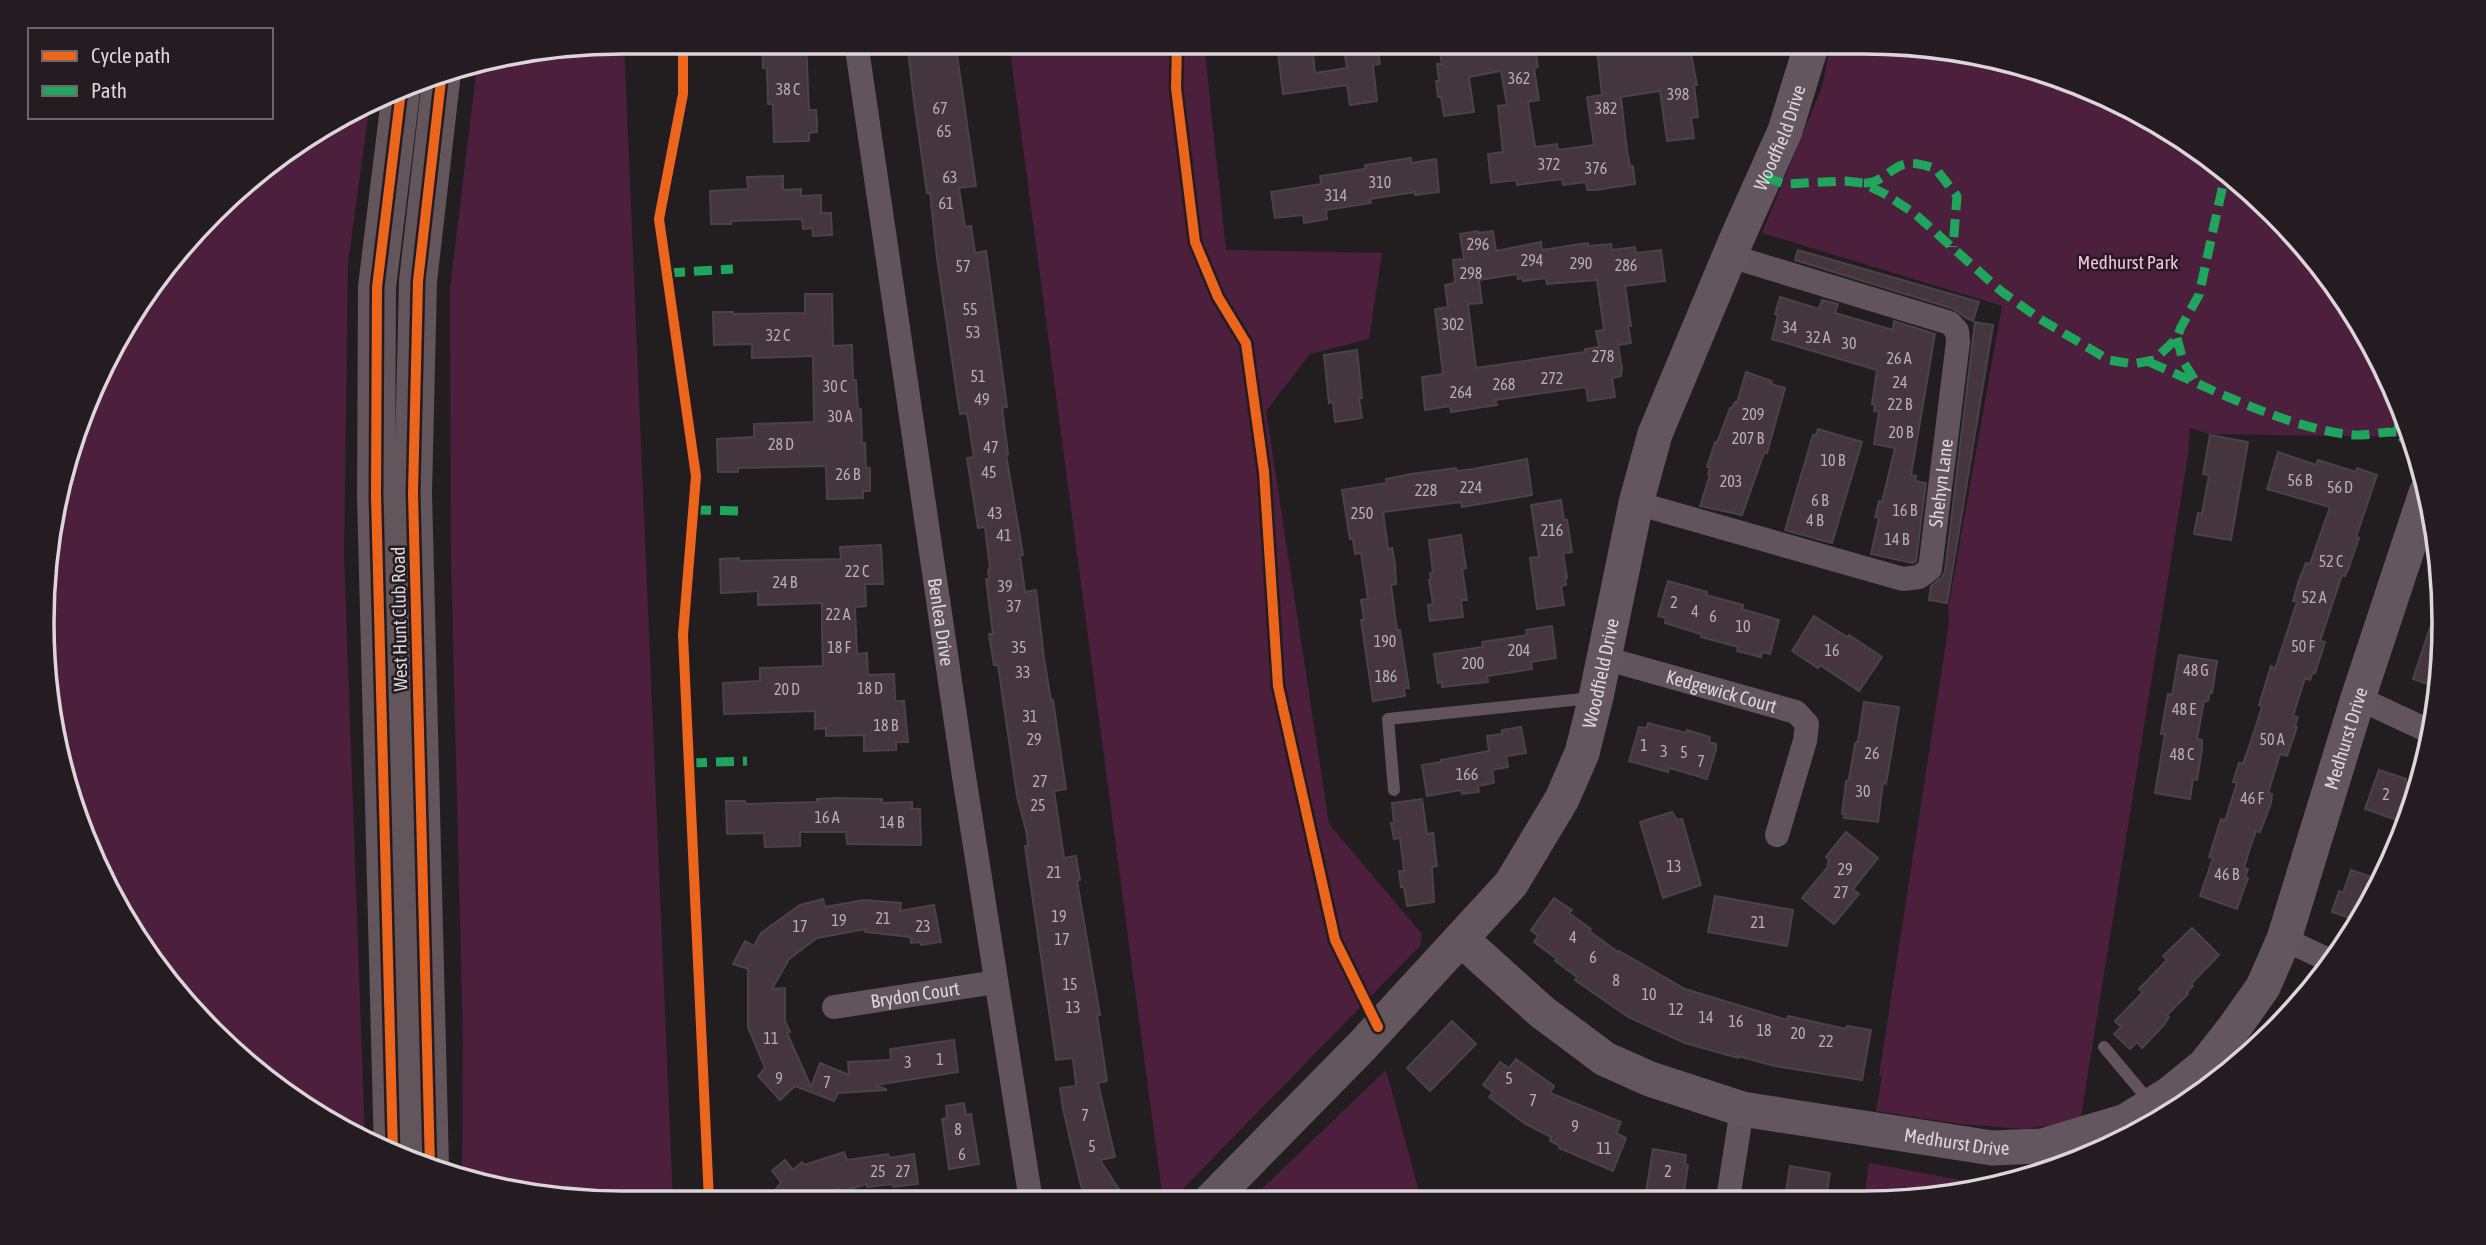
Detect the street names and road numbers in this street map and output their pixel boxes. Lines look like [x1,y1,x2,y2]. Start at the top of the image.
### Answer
street label: Woodfield Drive [1749,82,1810,194]
street label: Shehyn Lane [1924,438,1957,528]
street label: West Hunt Club Road [387,546,411,692]
street label: Benlea Drive [924,576,959,667]
street label: Woodfield Drive [1578,616,1623,730]
street label: Kedgewick Court [1664,665,1779,717]
street label: Medhurst Drive [2320,684,2372,792]
street label: Brydon Court [869,977,961,1012]
street label: Medhurst Drive [1903,1123,2010,1159]

